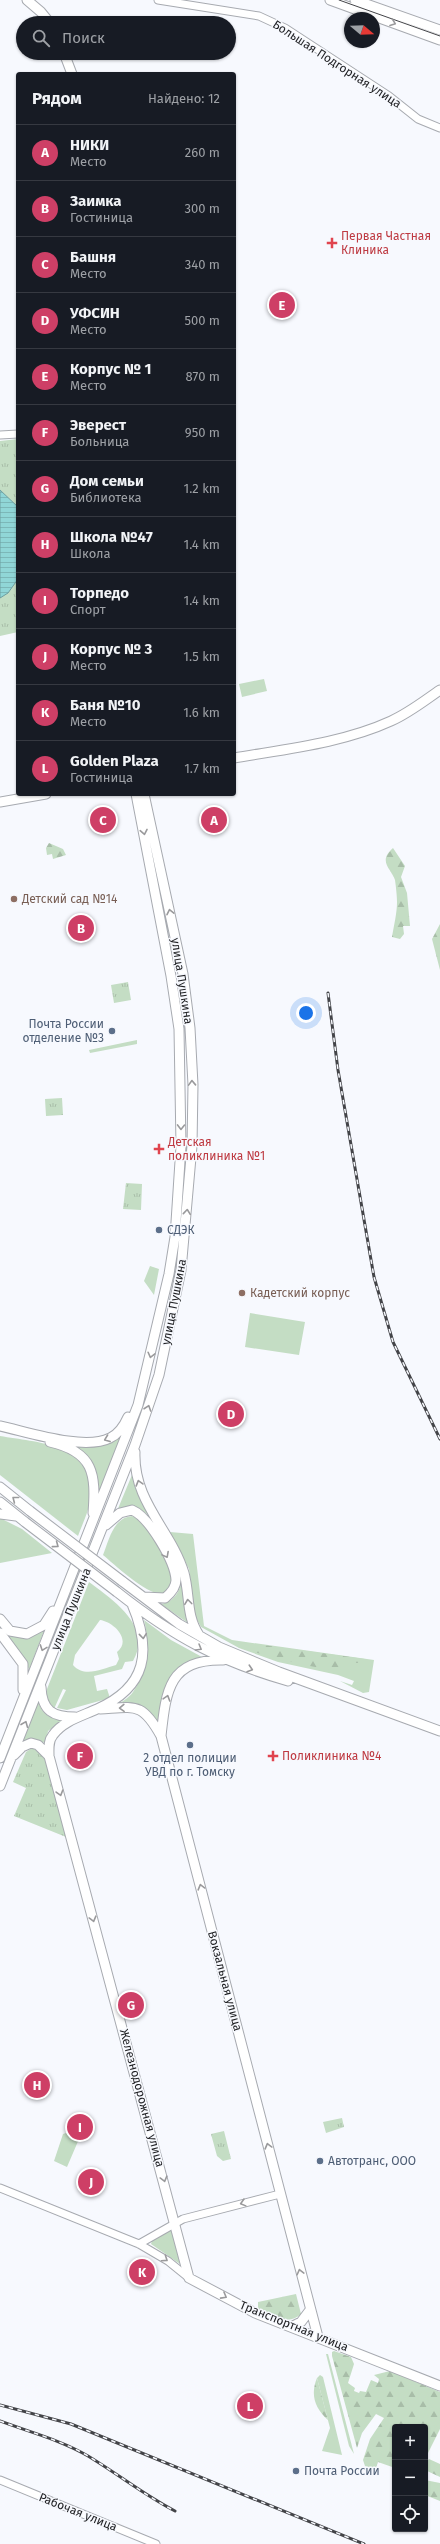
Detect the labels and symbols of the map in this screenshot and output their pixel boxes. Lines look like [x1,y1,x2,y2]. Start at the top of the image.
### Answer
north arrow [344,12,380,48]
street label: Большая Подгорная улица [270,17,404,111]
one-way arrow [390,18,397,26]
place label: Первая Частная Клиника [341,229,431,257]
marker: Первая Частная Клиника [326,237,338,249]
pin: E [269,290,295,320]
pin: C [90,805,116,835]
pin: A [201,805,227,835]
one-way arrow [139,829,147,835]
place label: Детский сад №14 [21,892,118,906]
marker: Детский сад №14 [9,894,19,904]
one-way arrow [167,909,175,916]
pin: B [68,913,94,943]
street label: улица Пушкина [168,937,196,1025]
your location [296,1003,316,1023]
place label: Почта России отделение №3 [22,1017,104,1045]
marker: Почта России отделение №3 [107,1026,117,1036]
one-way arrow [188,1080,196,1086]
one-way arrow [177,1124,185,1130]
place label: Детская поликлиника №1 [167,1135,265,1163]
marker: Детская поликлиника №1 [153,1143,165,1155]
one-way arrow [183,1209,192,1215]
place label: СДЭК [167,1223,195,1237]
marker: СДЭК [154,1225,164,1235]
street label: улица Пушкина [159,1258,189,1346]
place label: Кадетский корпус [250,1286,350,1300]
marker: Кадетский корпус [237,1288,247,1298]
one-way arrow [147,1352,155,1358]
pin: D [218,1399,244,1429]
one-way arrow [143,1405,152,1412]
one-way arrow [103,1435,110,1443]
one-way arrow [135,1480,144,1487]
one-way arrow [12,1497,19,1504]
one-way arrow [52,1541,59,1548]
one-way arrow [162,1551,169,1558]
street label: улица Пушкина [48,1566,94,1652]
one-way arrow [184,1599,193,1605]
one-way arrow [138,1633,147,1639]
one-way arrow [195,1643,203,1650]
one-way arrow [40,1644,48,1651]
one-way arrow [246,1664,253,1673]
one-way arrow [162,1694,171,1701]
one-way arrow [119,1704,125,1712]
one-way arrow [20,1720,28,1727]
marker: 2 отдел полиции УВД по г. Томску [185,1740,195,1750]
pin: F [67,1741,93,1771]
place label: Поликлиника №4 [282,1749,382,1763]
marker: Поликлиника №4 [267,1750,279,1762]
place label: 2 отдел полиции УВД по г. Томску [143,1751,237,1779]
one-way arrow [55,1790,63,1796]
one-way arrow [197,1884,206,1891]
one-way arrow [88,1915,97,1922]
street label: Вокзальная улица [205,1929,245,2033]
pin: G [118,1990,144,2020]
street label: Железнодорожная улица [117,2027,167,2169]
pin: H [24,2070,50,2100]
pin: I [67,2112,93,2142]
one-way arrow [264,2143,273,2150]
place label: Автотранс, ООО [328,2154,416,2168]
marker: Автотранс, ООО [315,2156,325,2166]
pin: J [78,2167,104,2197]
one-way arrow [159,2176,168,2183]
one-way arrow [239,2199,246,2207]
one-way arrow [161,2254,168,2262]
pin: K [129,2257,155,2287]
one-way arrow [297,2269,305,2276]
one-way arrow [219,2292,227,2299]
street label: Транспортная улица [238,2298,350,2354]
pin: L [237,2391,263,2421]
place label: Почта России [304,2464,380,2478]
marker: Почта России [291,2466,301,2476]
street label: Рабочая улица [37,2490,119,2534]

